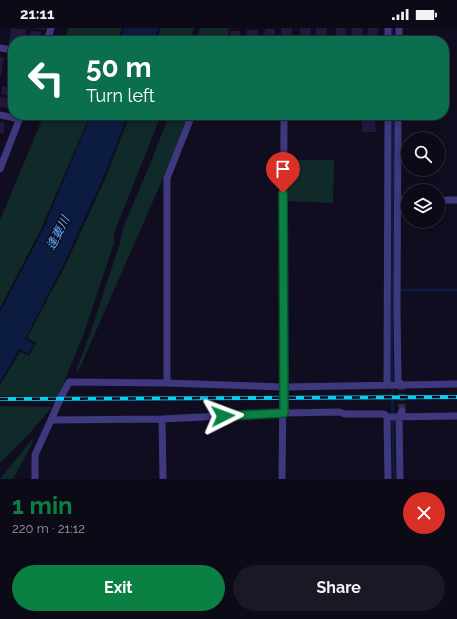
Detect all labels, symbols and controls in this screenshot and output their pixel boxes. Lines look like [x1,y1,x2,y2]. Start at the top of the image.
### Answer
text: 21:11 [20,5,54,23]
text: 50 m [86,51,152,84]
icon: left [20,52,72,104]
text: Turn left [86,85,155,106]
map controls [401,132,445,228]
button: search [401,132,445,176]
pin [266,152,300,193]
icon: arrive [272,158,294,180]
button: layers [401,184,445,228]
water label: 逢妻川 [44,212,73,252]
position arrow [202,395,244,437]
text: 1 min [12,491,73,520]
button: close [403,492,445,534]
text: 220 m · 21:12 [12,521,85,536]
button: Exit [12,565,225,611]
button: Share [233,565,445,611]

